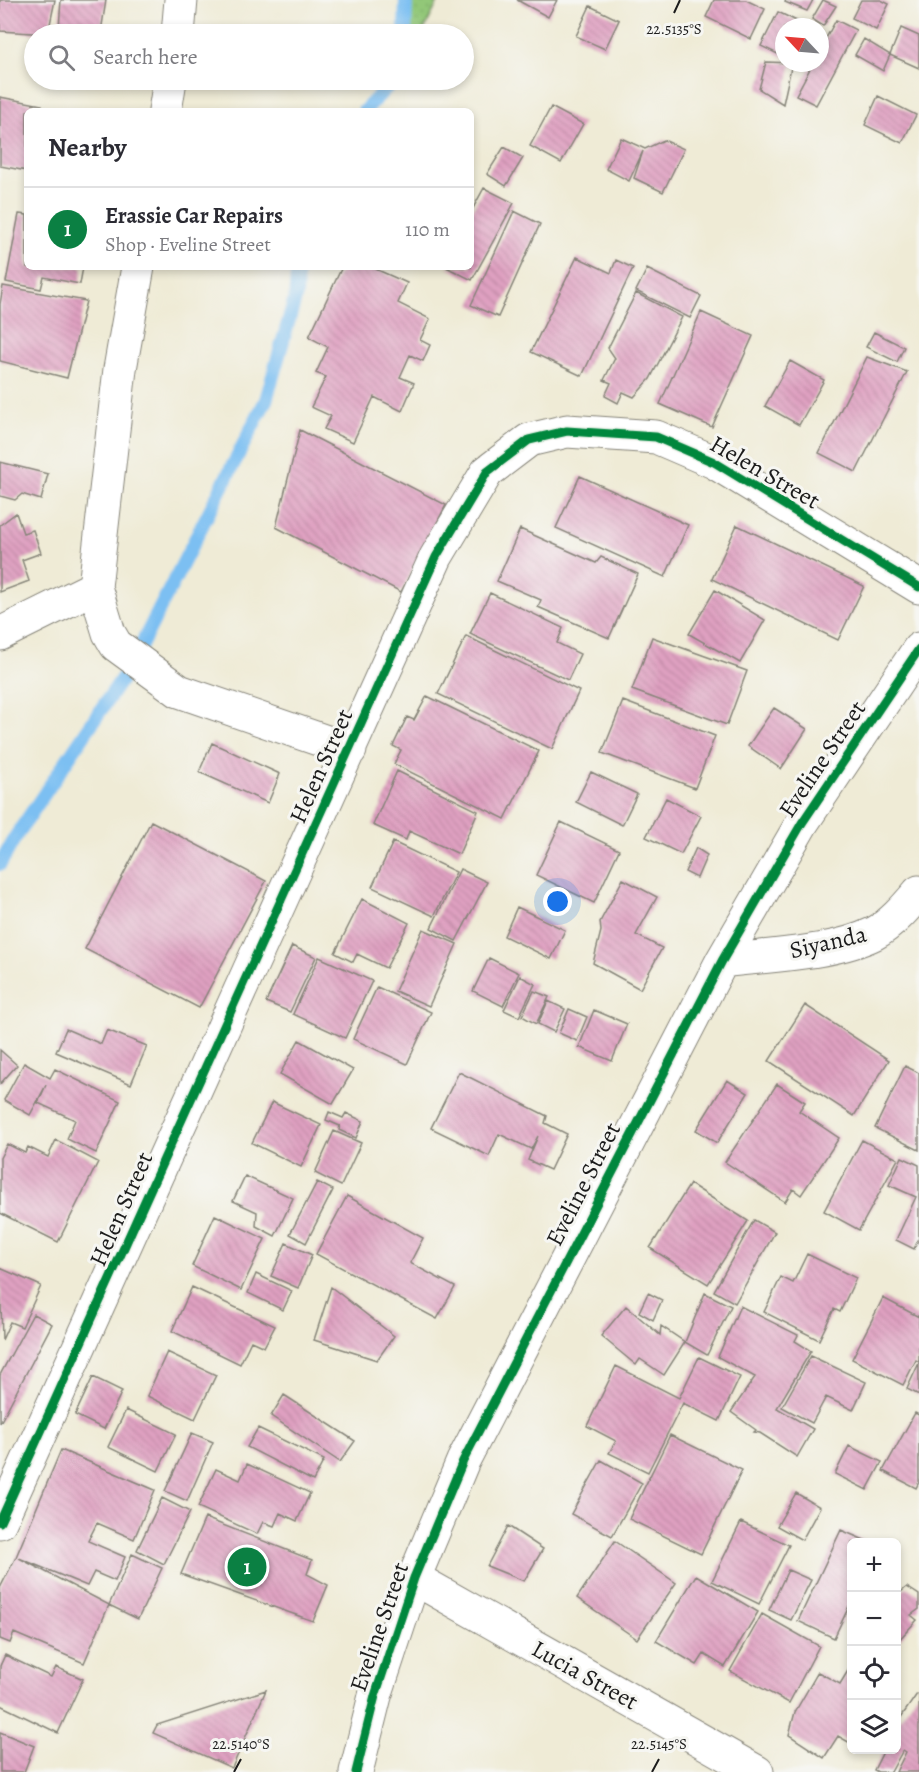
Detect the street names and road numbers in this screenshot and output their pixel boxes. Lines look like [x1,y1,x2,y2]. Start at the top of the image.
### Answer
street label: Helen Street [704,428,826,516]
street label: Eveline Street [771,694,873,824]
street label: Helen Street [282,704,360,828]
street label: Siyanda [786,917,870,966]
street label: Eveline Street [538,1117,628,1251]
street label: Helen Street [82,1147,160,1271]
street label: Eveline Street [342,1558,416,1696]
street label: Lucia Street [526,1633,644,1717]

